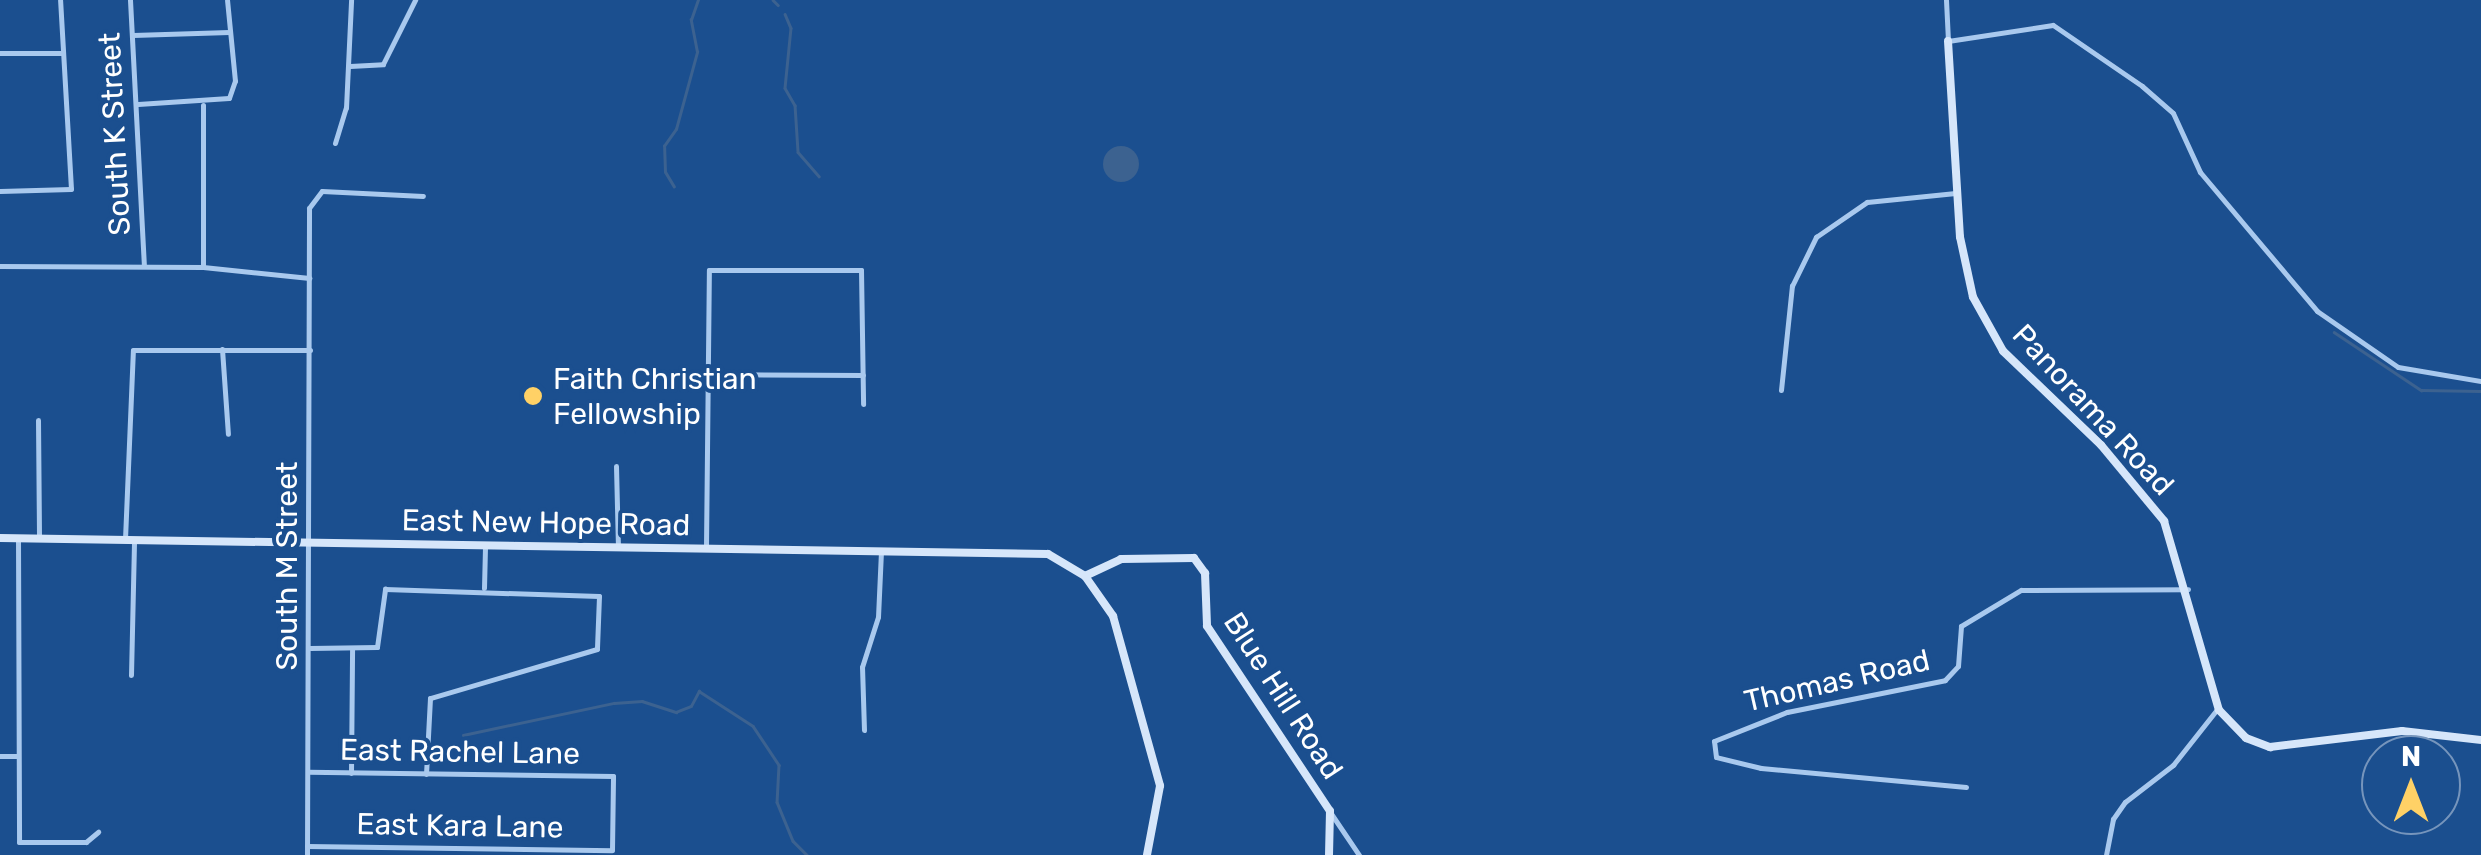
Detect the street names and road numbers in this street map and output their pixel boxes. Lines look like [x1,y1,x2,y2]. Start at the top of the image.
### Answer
street label: South K Street [92,31,138,237]
street label: Panorama Road [2005,317,2181,503]
street label: South M Street [269,461,305,671]
street label: East New Hope Road [401,502,691,544]
street label: Blue Hill Road [1216,606,1350,786]
street label: Thomas Road [1741,642,1933,720]
street label: East Rachel Lane [340,732,580,772]
street label: East Kara Lane [356,806,564,846]

